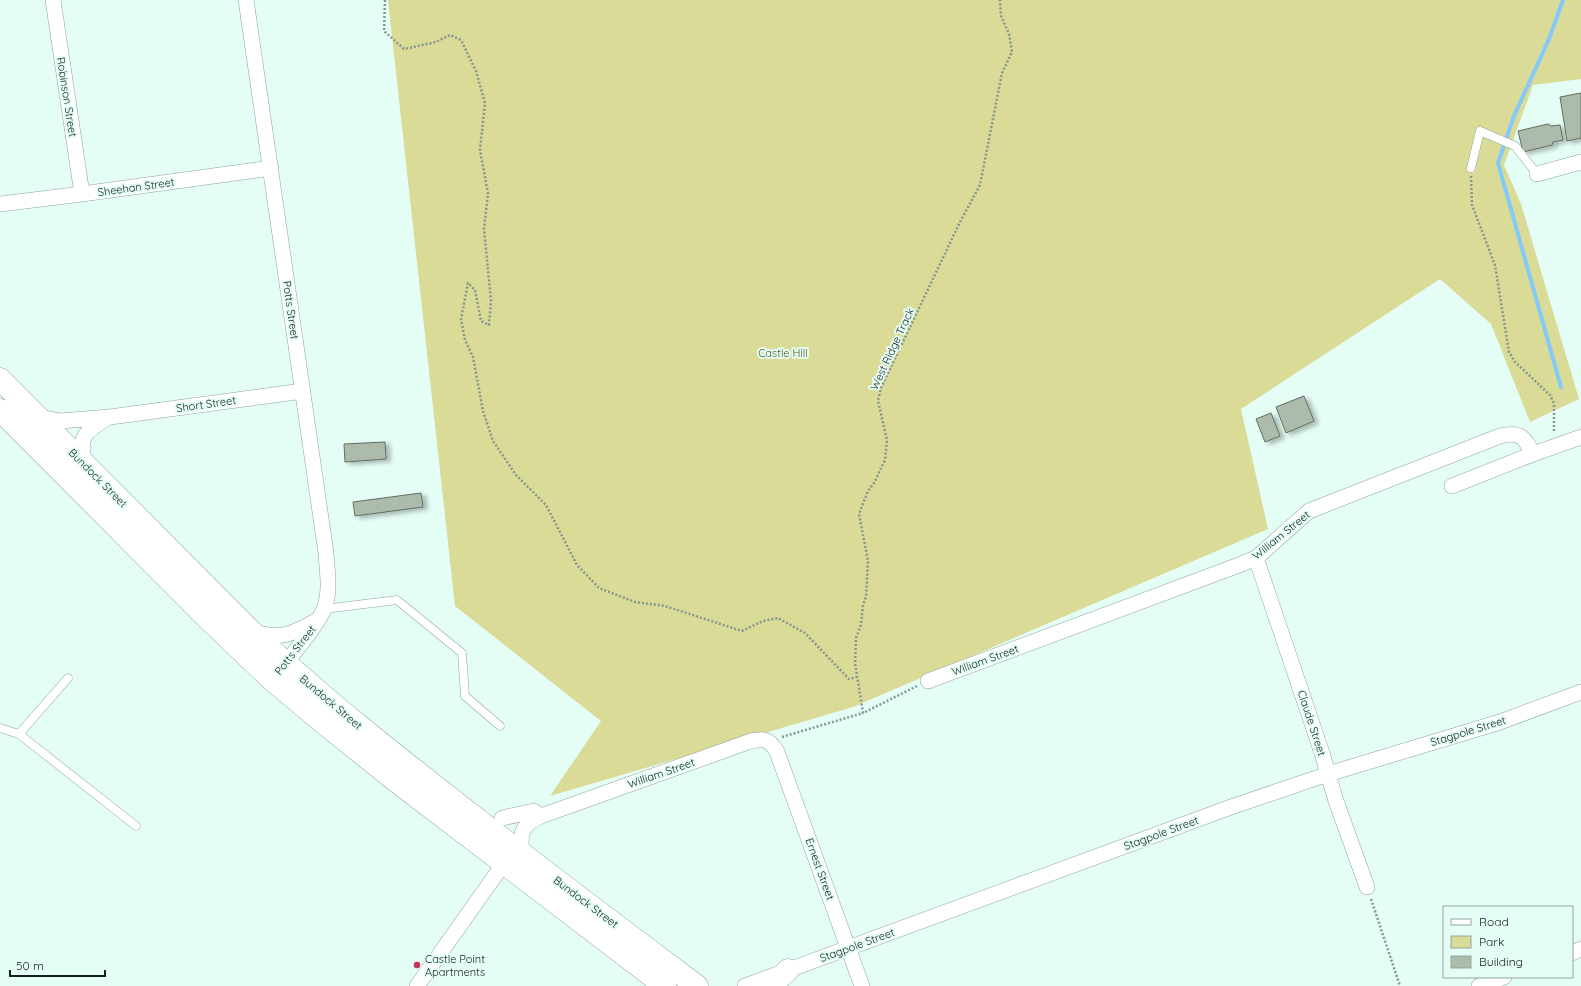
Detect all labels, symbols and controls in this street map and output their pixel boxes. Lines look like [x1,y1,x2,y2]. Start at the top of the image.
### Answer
street label: Robinson Street [54,56,80,138]
street label: Sheehan Street [97,175,175,199]
street label: Potts Street [280,280,302,340]
street label: West Ridge Track [867,306,917,392]
park label: Castle Hill [758,346,808,360]
street label: Short Street [175,393,237,415]
street label: Bundock Street [66,446,131,511]
street label: William Street [1249,507,1313,563]
street label: Potts Street [271,622,319,678]
street label: William Street [950,641,1021,679]
street label: Bundock Street [297,672,365,733]
street label: Claude Street [1295,688,1329,758]
street label: Stagpole Street [1428,713,1508,749]
street label: William Street [626,755,697,791]
street label: Stagpole Street [1122,813,1201,853]
street label: Ernest Street [802,836,838,902]
street label: Bundock Street [551,873,621,931]
legend [1443,906,1573,978]
text: Road [1479,914,1509,929]
street label: Stagpole Street [818,925,897,965]
text: Park [1479,934,1504,949]
scale bar [10,952,105,978]
place label: Castle Point Apartments [425,952,485,979]
text: Building [1479,954,1523,969]
text: 50 m [16,958,44,973]
marker: Castle Point Apartments [412,960,422,970]

